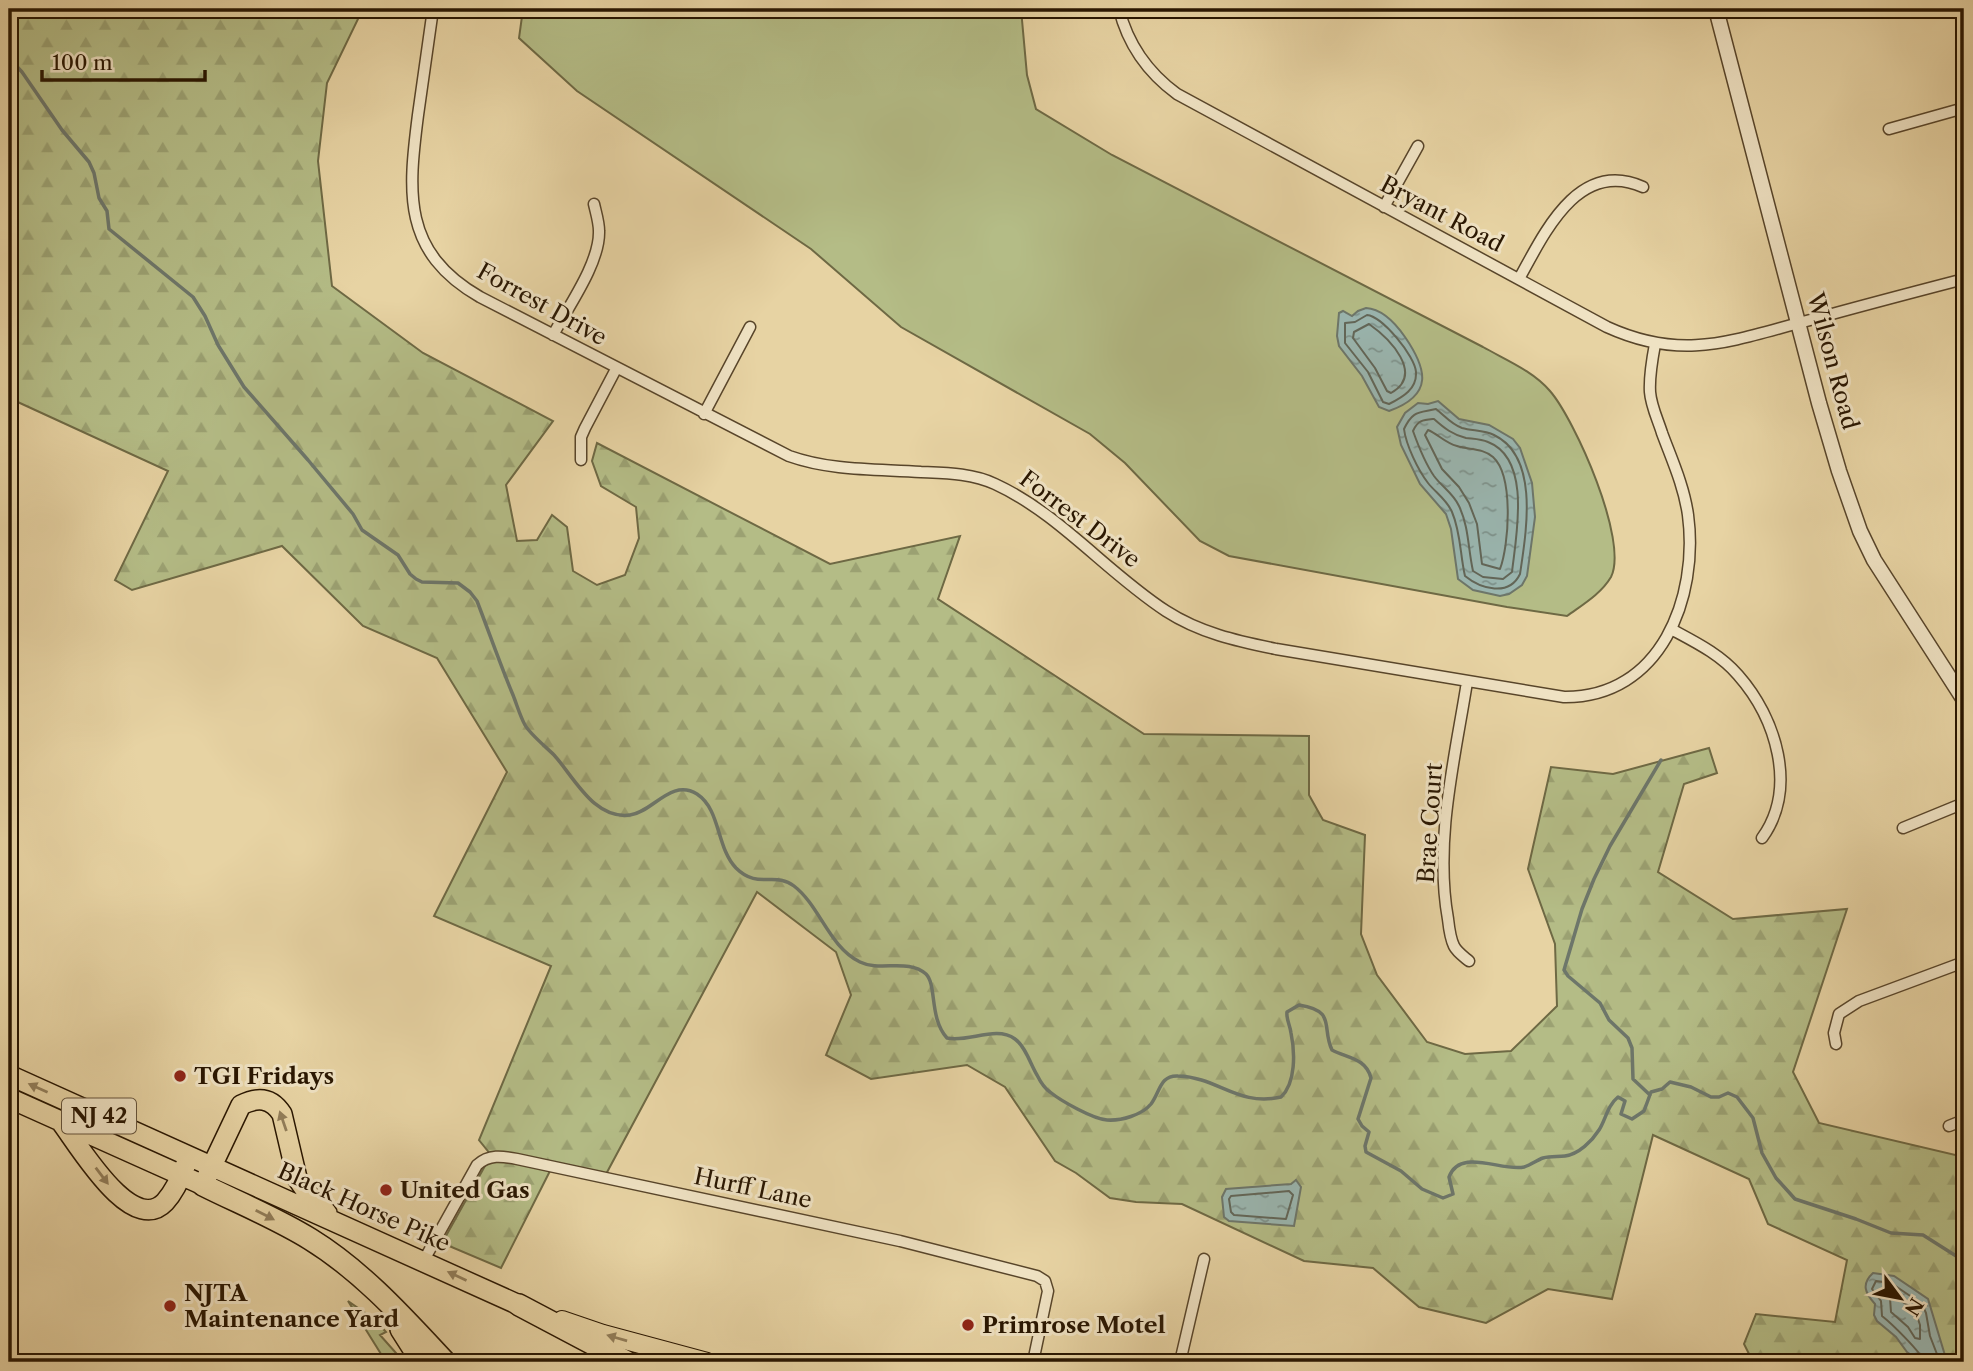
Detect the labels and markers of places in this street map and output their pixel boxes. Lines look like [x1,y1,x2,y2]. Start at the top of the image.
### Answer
place label: TGI Fridays [194,1062,334,1090]
marker: TGI Fridays [172,1068,188,1084]
place label: United Gas [400,1176,530,1204]
marker: United Gas [378,1182,394,1198]
place label: NJTA Maintenance Yard [184,1279,400,1333]
marker: NJTA Maintenance Yard [162,1298,178,1314]
place label: Primrose Motel [982,1311,1166,1339]
marker: Primrose Motel [960,1317,976,1333]

